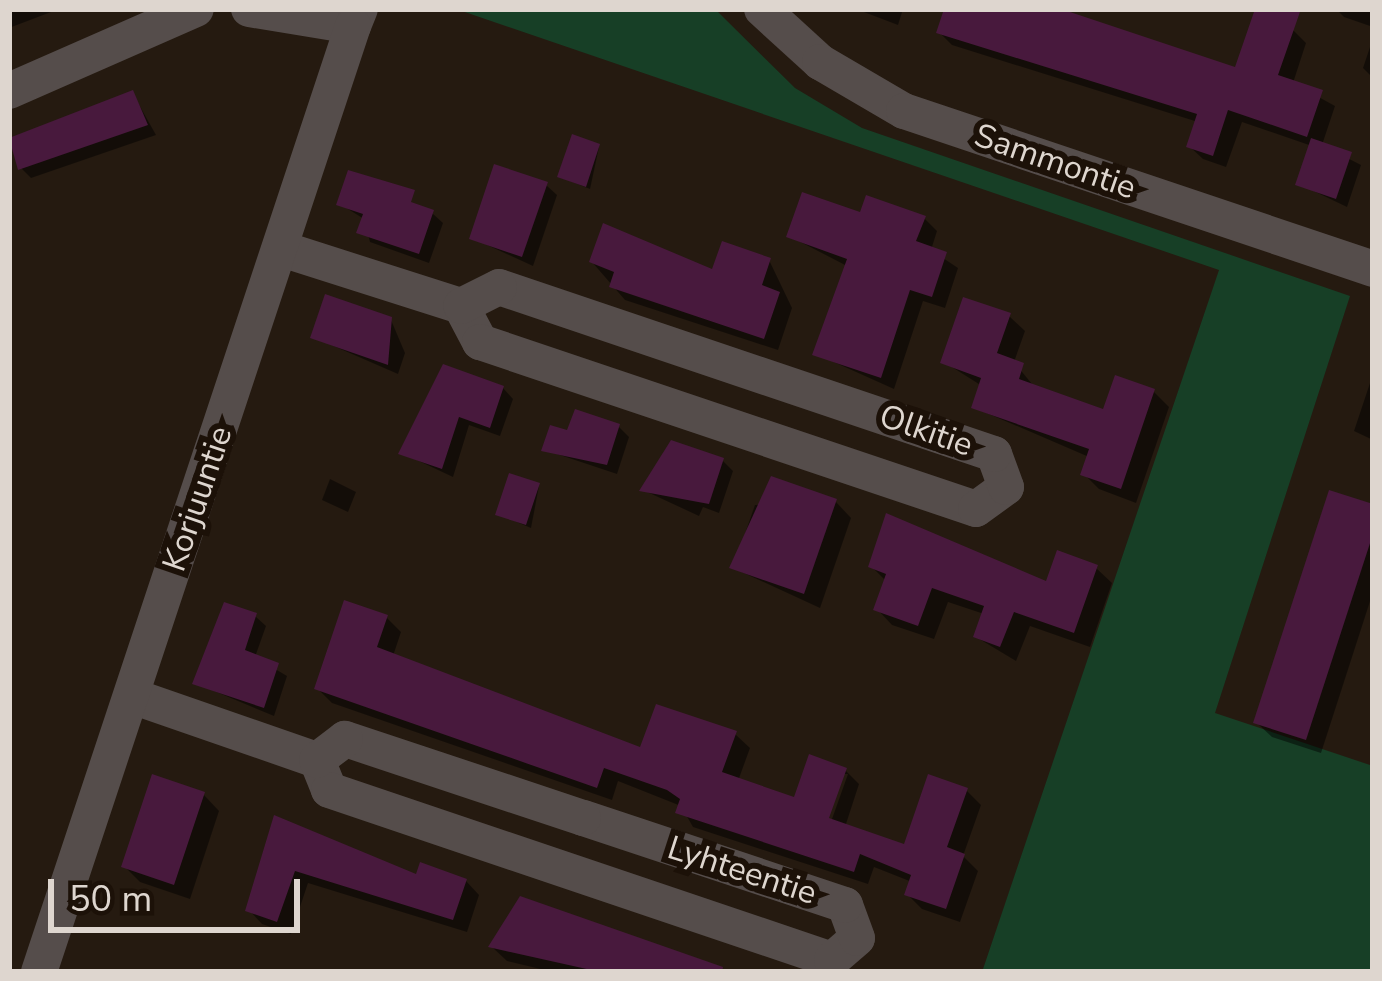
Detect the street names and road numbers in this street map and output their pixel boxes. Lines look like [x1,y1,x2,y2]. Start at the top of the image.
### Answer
street label: Sammontie [969,116,1141,208]
street label: Olkitie [874,397,978,465]
street label: Korjuuntie [155,421,241,577]
street label: Lyhteentie [663,828,821,914]

